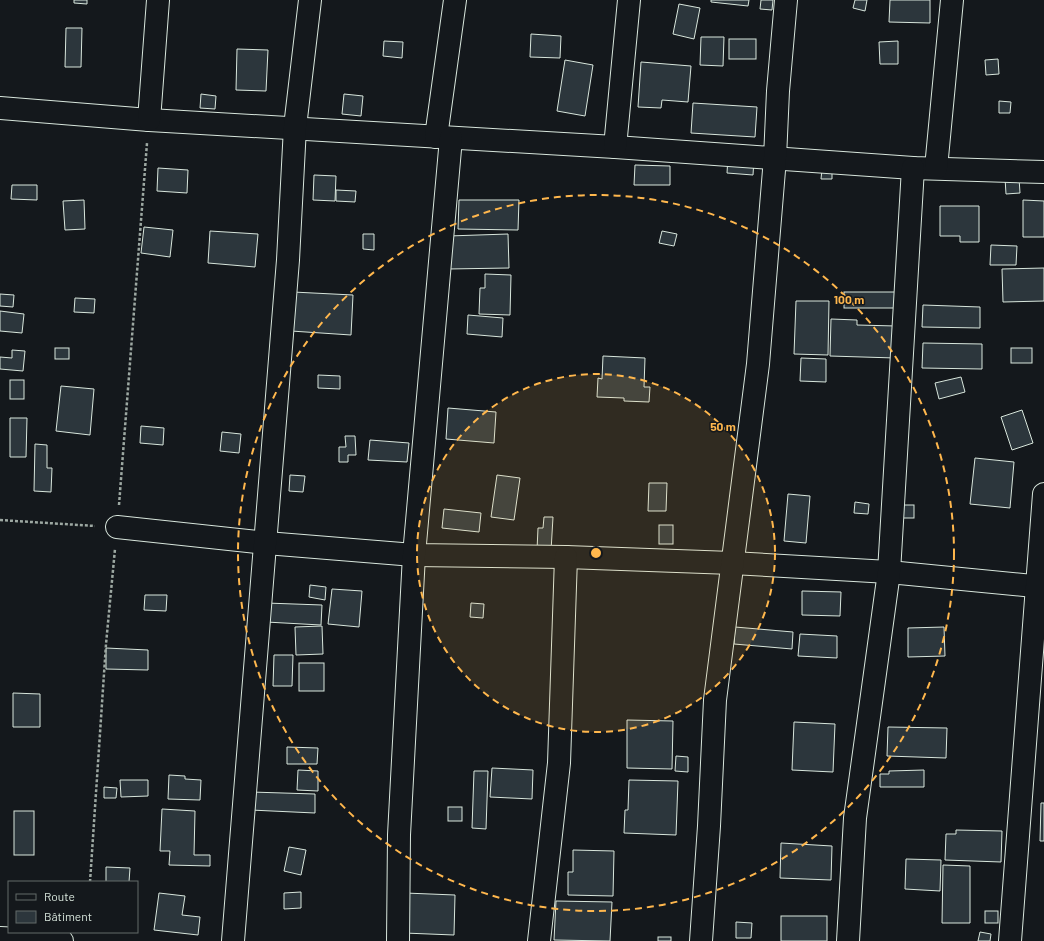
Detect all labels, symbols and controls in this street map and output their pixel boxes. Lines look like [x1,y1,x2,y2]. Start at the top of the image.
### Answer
text: 100 m [834,292,864,306]
text: 50 m [710,419,736,433]
centre of rings [589,546,603,560]
legend [8,881,138,933]
text: Route [44,889,75,903]
text: Bâtiment [44,909,92,923]

